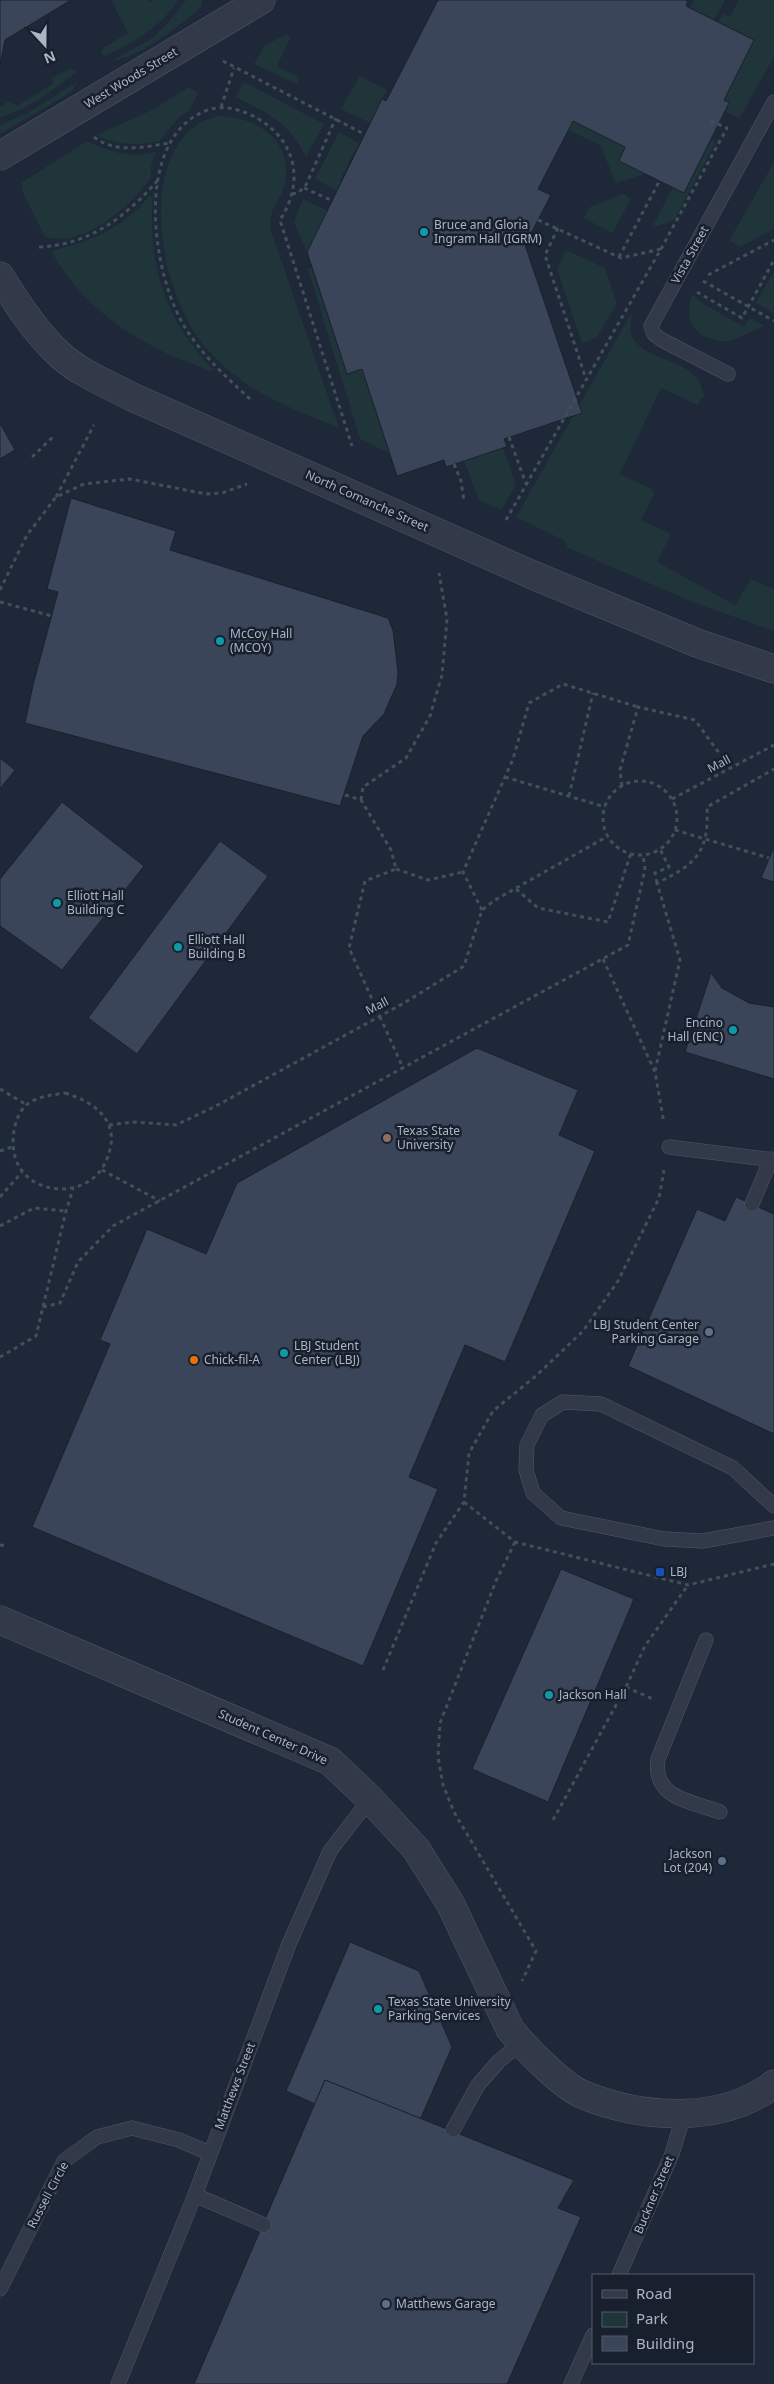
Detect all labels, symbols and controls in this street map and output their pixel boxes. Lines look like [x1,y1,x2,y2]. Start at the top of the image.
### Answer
north arrow [20,20,70,70]
street label: West Woods Street [81,43,181,112]
text: N [41,47,59,69]
place label: Bruce and Gloria Ingram Hall (IGRM) [434,216,542,247]
street label: Vista Street [667,222,713,287]
marker: Bruce and Gloria Ingram Hall (IGRM) [418,226,430,238]
street label: North Comanche Street [303,466,432,536]
place label: McCoy Hall (MCOY) [230,625,292,656]
marker: McCoy Hall (MCOY) [214,635,226,647]
street label: Mall [704,750,733,777]
place label: Elliott Hall Building C [67,887,125,918]
marker: Elliott Hall Building C [51,897,63,909]
place label: Elliott Hall Building B [188,931,246,962]
marker: Elliott Hall Building B [172,941,184,953]
street label: Mall [362,993,391,1019]
place label: Encino Hall (ENC) [667,1014,723,1045]
marker: Encino Hall (ENC) [727,1024,739,1036]
place label: Texas State University [397,1122,460,1153]
marker: Texas State University [381,1132,393,1144]
place label: LBJ Student Center Parking Garage [593,1316,699,1347]
marker: LBJ Student Center Parking Garage [703,1326,715,1338]
place label: LBJ Student Center (LBJ) [294,1337,360,1368]
marker: LBJ Student Center (LBJ) [278,1347,290,1359]
place label: Chick-fil-A [204,1351,260,1368]
marker: Chick-fil-A [188,1354,200,1366]
place label: LBJ [670,1563,687,1580]
marker: LBJ [654,1566,666,1578]
place label: Jackson Hall [558,1686,627,1703]
marker: Jackson Hall [543,1689,555,1701]
street label: Student Center Drive [216,1705,331,1768]
place label: Jackson Lot (204) [663,1845,712,1876]
marker: Jackson Lot (204) [716,1855,728,1867]
place label: Texas State University Parking Services [388,1993,511,2024]
marker: Texas State University Parking Services [372,2003,384,2015]
street label: Matthews Street [210,2039,259,2132]
street label: Buckner Street [629,2153,678,2236]
street label: Russell Circle [23,2158,72,2231]
legend [592,2274,754,2364]
text: Road [636,2283,672,2303]
place label: Matthews Garage [396,2295,496,2312]
marker: Matthews Garage [380,2298,392,2310]
text: Park [636,2308,668,2328]
text: Building [636,2333,694,2353]

